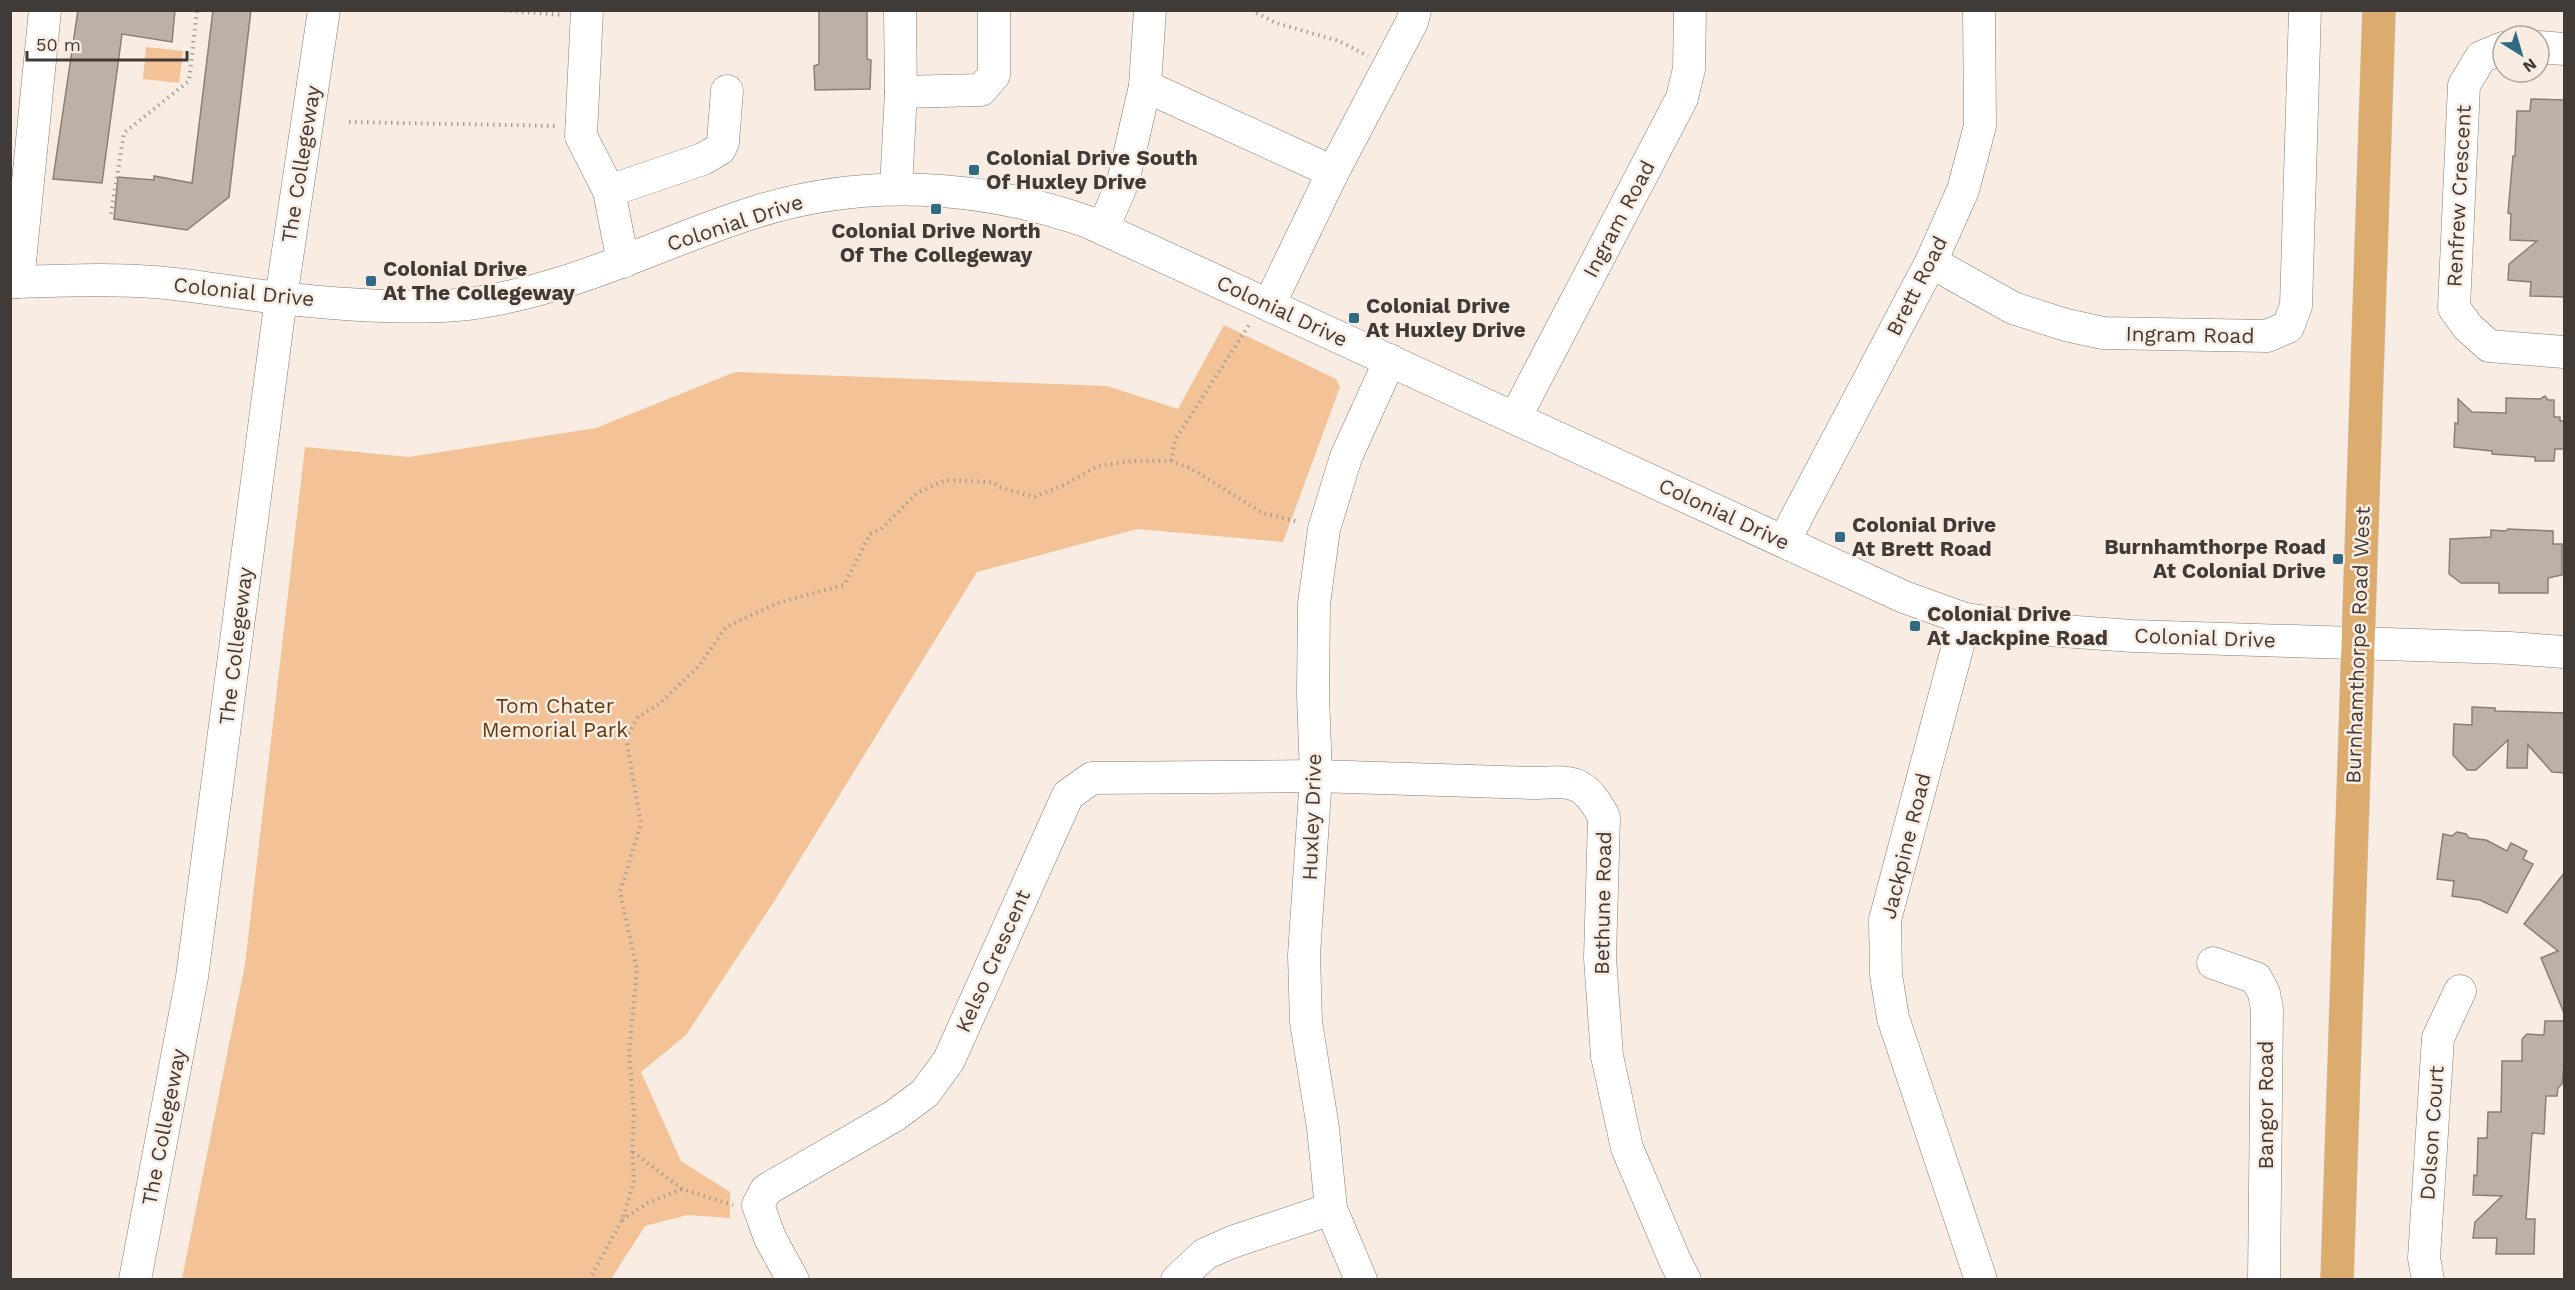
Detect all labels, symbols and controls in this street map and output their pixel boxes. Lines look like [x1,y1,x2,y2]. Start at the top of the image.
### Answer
scale bar [27,24,188,62]
north arrow [2491,24,2551,84]
text: 50 m [36,34,81,55]
text: N [2519,54,2540,77]
street label: The Collegeway [276,83,325,244]
street label: Renfrew Crescent [2441,104,2476,288]
place label: Colonial Drive South Of Huxley Drive [986,145,1198,194]
street label: Ingram Road [1577,156,1660,282]
marker: Colonial Drive South Of Huxley Drive [967,163,981,177]
street label: Colonial Drive [664,189,806,256]
marker: Colonial Drive North Of The Collegeway [929,202,943,216]
place label: Colonial Drive North Of The Collegeway [831,218,1041,267]
street label: Brett Road [1881,232,1952,340]
place label: Colonial Drive At The Collegeway [383,256,575,305]
street label: Colonial Drive [1213,269,1352,352]
street label: Colonial Drive [172,272,316,311]
marker: Colonial Drive At The Collegeway [364,274,378,288]
place label: Colonial Drive At Huxley Drive [1366,293,1526,342]
marker: Colonial Drive At Huxley Drive [1347,311,1361,325]
street label: Ingram Road [2125,321,2255,348]
street label: Colonial Drive [1655,472,1794,555]
street label: Burnhamthorpe Road West [2340,506,2375,784]
place label: Colonial Drive At Brett Road [1852,512,1996,561]
marker: Colonial Drive At Brett Road [1833,530,1847,544]
place label: Burnhamthorpe Road At Colonial Drive [2104,534,2326,583]
marker: Burnhamthorpe Road At Colonial Drive [2331,552,2345,566]
street label: The Collegeway [213,565,258,726]
place label: Colonial Drive At Jackpine Road [1927,601,2108,650]
marker: Colonial Drive At Jackpine Road [1908,619,1922,633]
street label: Colonial Drive [2134,623,2276,652]
park label: Tom Chater Memorial Park [482,693,628,742]
street label: Huxley Drive [1297,753,1326,881]
street label: Jackpine Road [1875,770,1936,921]
street label: Bethune Road [1589,831,1616,975]
street label: Kelso Crescent [950,885,1035,1036]
street label: Bangor Road [2253,1041,2278,1169]
street label: The Collegeway [136,1046,191,1207]
street label: Dolson Court [2414,1065,2449,1201]

